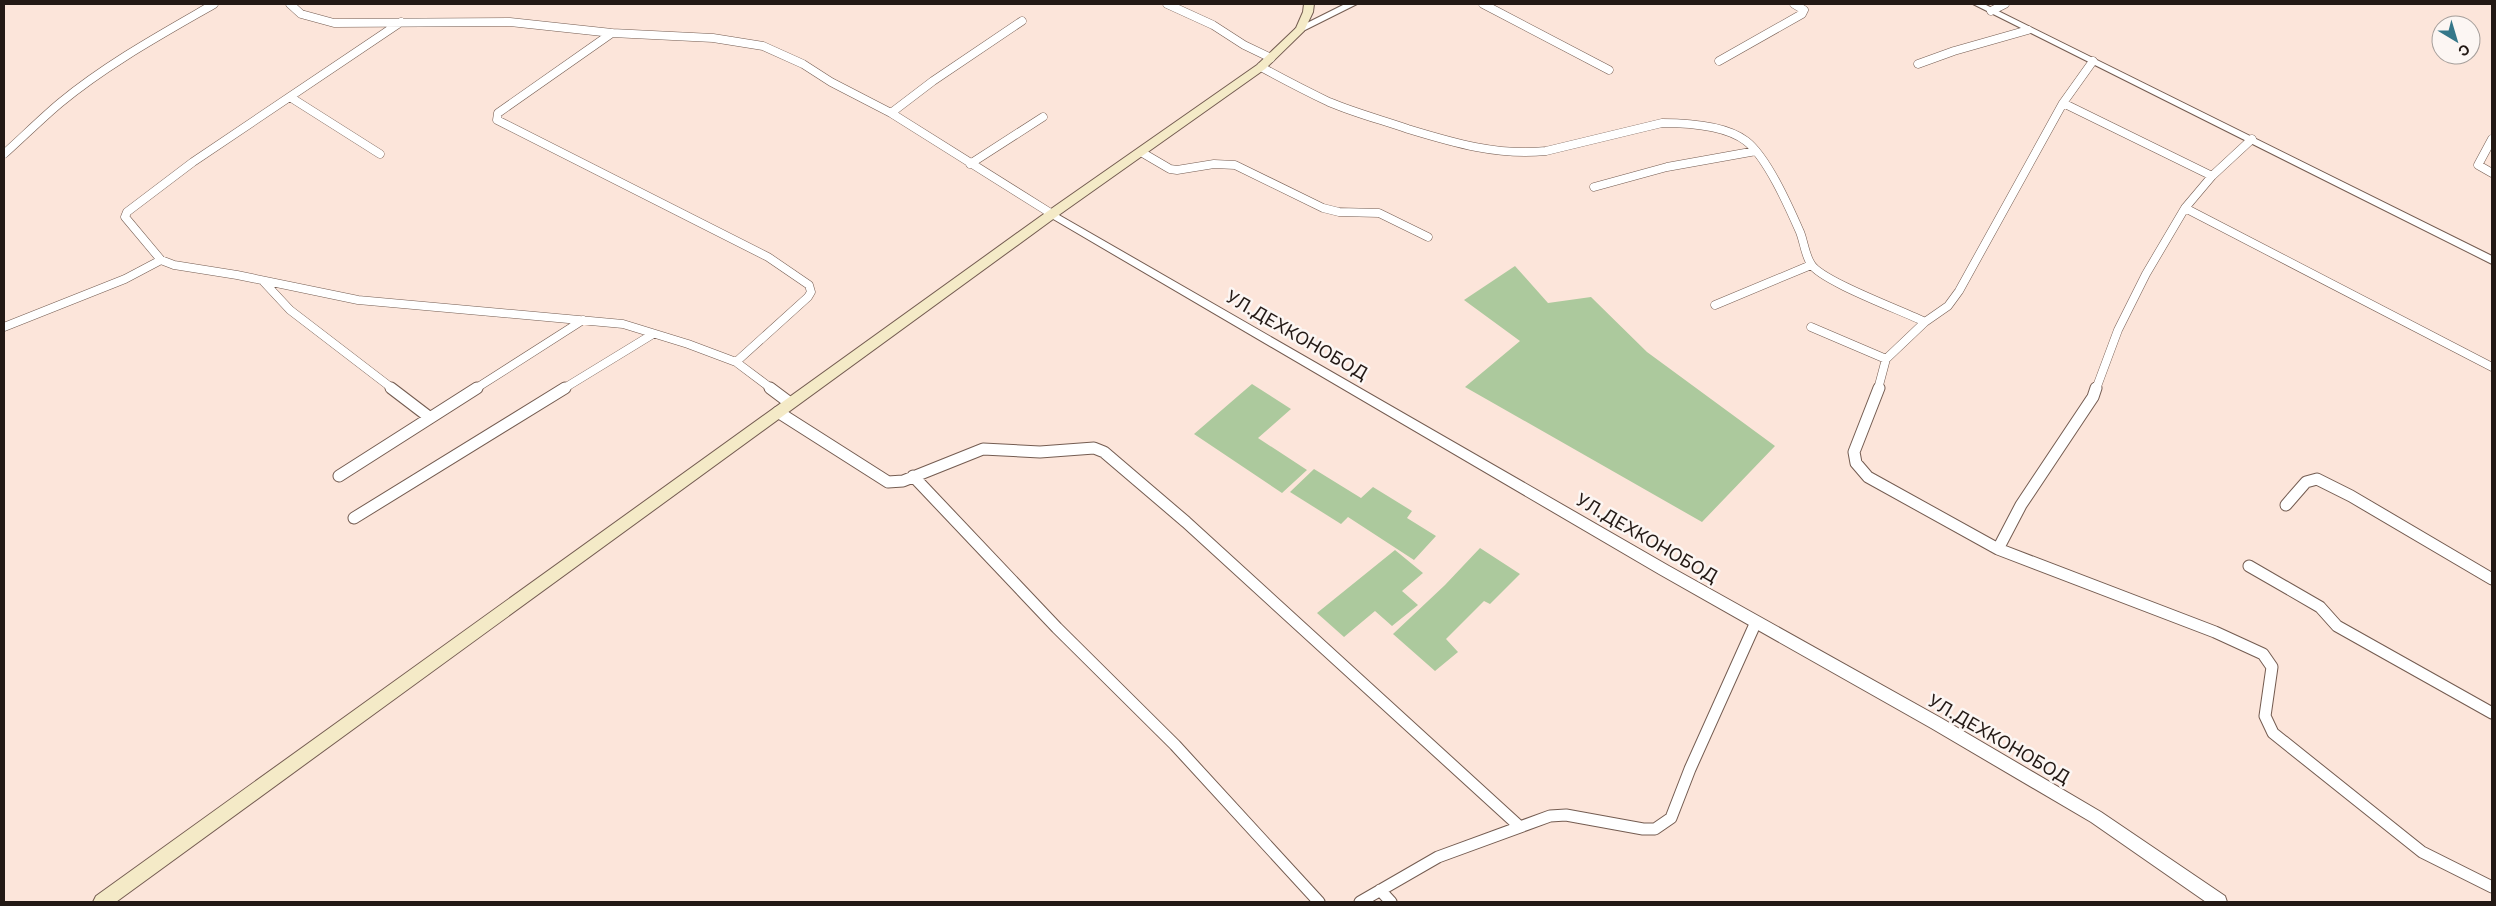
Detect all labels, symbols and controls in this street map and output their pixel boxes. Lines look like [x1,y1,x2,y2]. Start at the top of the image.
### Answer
north arrow [2431,15,2481,65]
text: С [2455,41,2474,61]
street label: УЛ.ДЕХКОНОБОД [1222,286,1372,384]
street label: УЛ.ДЕХКОНОБОД [1572,489,1722,587]
street label: УЛ.ДЕХКОНОБОД [1924,690,2074,788]

